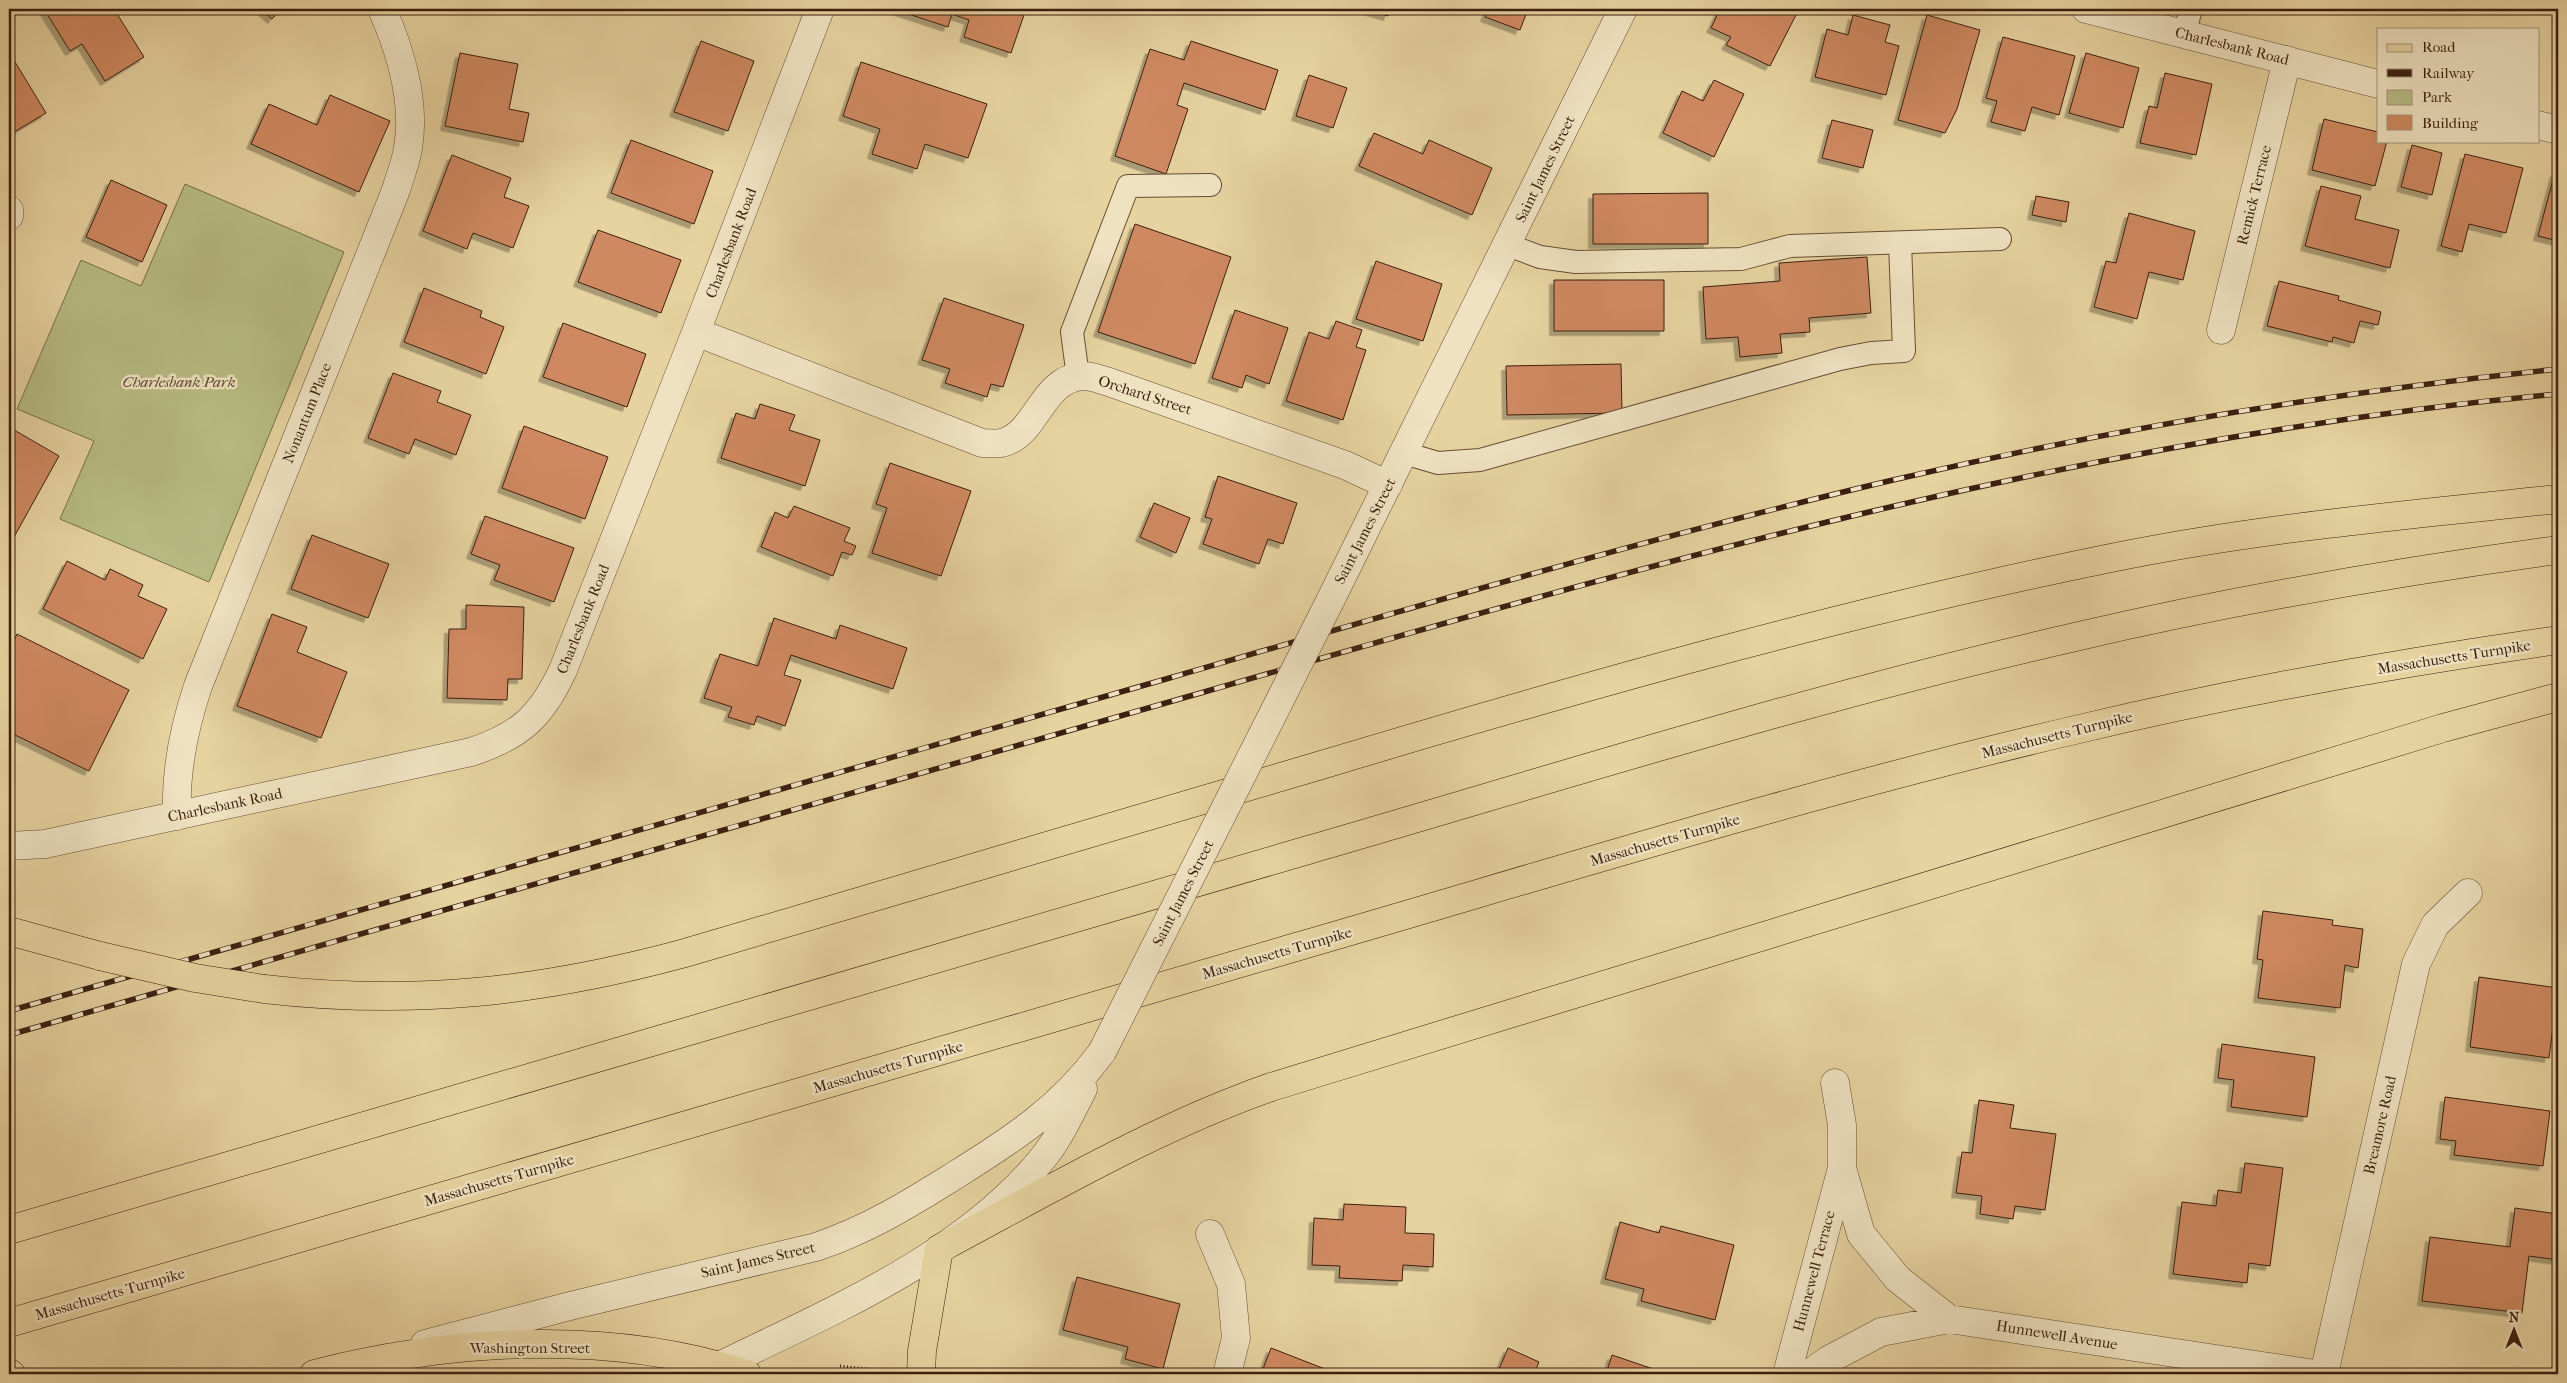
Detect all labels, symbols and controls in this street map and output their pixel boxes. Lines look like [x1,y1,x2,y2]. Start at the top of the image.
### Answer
street label: Charlesbank Road [2173,23,2292,69]
legend [2377,28,2540,142]
text: Road [2422,38,2456,56]
text: Railway [2422,64,2475,82]
text: Park [2422,88,2452,106]
street label: Saint James Street [1511,112,1579,225]
text: Building [2422,114,2479,132]
street label: Remick Terrace [2233,143,2275,247]
street label: Charlesbank Road [702,185,761,301]
street label: Nonantum Place [279,360,336,466]
street label: Orchard Street [1096,371,1195,419]
park label: Charlesbank Park [122,373,236,391]
street label: Saint James Street [1330,474,1400,587]
street label: Charlesbank Road [553,561,613,676]
street label: Massachusetts Turnpike [2376,636,2533,678]
street label: Massachusetts Turnpike [1980,707,2135,762]
street label: Charlesbank Road [166,784,285,826]
street label: Massachusetts Turnpike [1588,810,1743,870]
street label: Saint James Street [1148,836,1218,949]
street label: Massachusetts Turnpike [1200,923,1355,983]
street label: Massachusetts Turnpike [811,1037,966,1097]
street label: Breamore Road [2360,1073,2400,1176]
street label: Massachusetts Turnpike [422,1150,577,1210]
street label: Hunnewell Terrace [1789,1208,1839,1334]
street label: Saint James Street [699,1238,818,1282]
street label: Massachusetts Turnpike [33,1264,188,1324]
north arrow [2490,1306,2540,1356]
text: N [2509,1309,2520,1326]
street label: Hunnewell Avenue [1995,1316,2120,1354]
street label: Washington Street [469,1339,591,1357]

